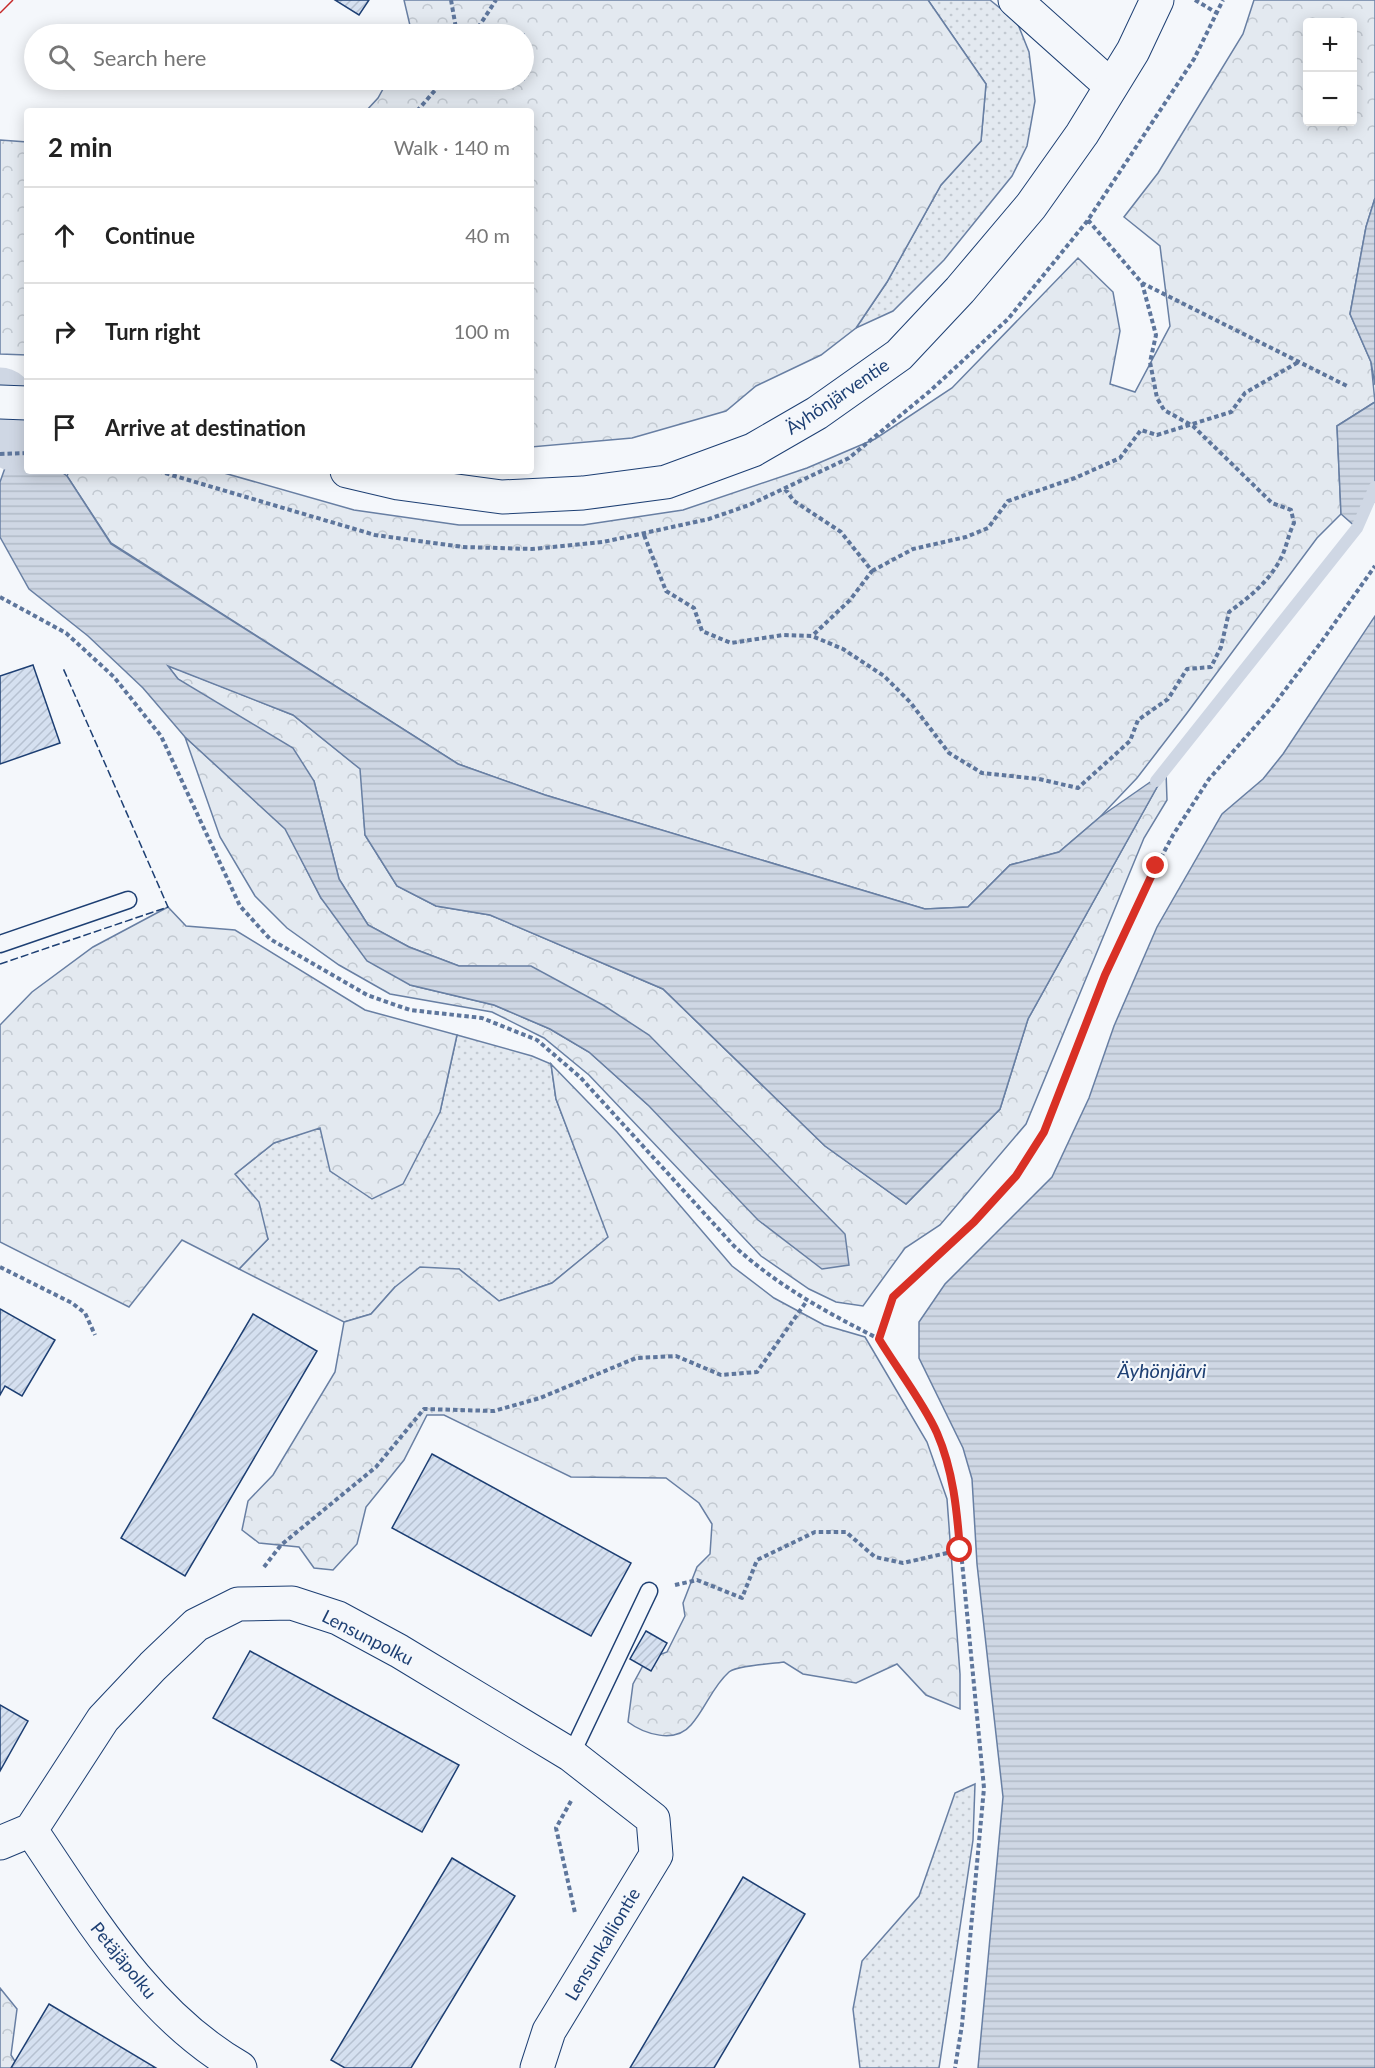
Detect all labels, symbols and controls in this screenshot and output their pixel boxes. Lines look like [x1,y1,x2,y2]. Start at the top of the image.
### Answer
map controls [1303,18,1357,126]
button: + [1303,18,1357,72]
search box [24,24,534,90]
icon: search [45,41,78,74]
text: Search here [93,44,206,71]
button: − [1303,72,1357,126]
text: 2 min [48,131,112,163]
text: Walk · 140 m [394,135,510,159]
icon: ahead [48,219,81,252]
text: Continue [105,222,195,249]
text: 40 m [465,223,510,247]
icon: right [48,315,81,348]
text: Turn right [105,318,200,345]
text: 100 m [454,319,510,343]
street label: Äyhönjärventie [781,353,893,439]
icon: arrive [48,411,81,444]
text: Arrive at destination [105,414,306,441]
route end [1142,852,1168,878]
water label: Äyhönjärvi [1117,1358,1207,1382]
route start [946,1536,972,1562]
street label: Lensunpolku [319,1605,417,1669]
street label: Lensunkalliontie [560,1884,644,2004]
street label: Petäjäpolku [86,1917,162,2003]

